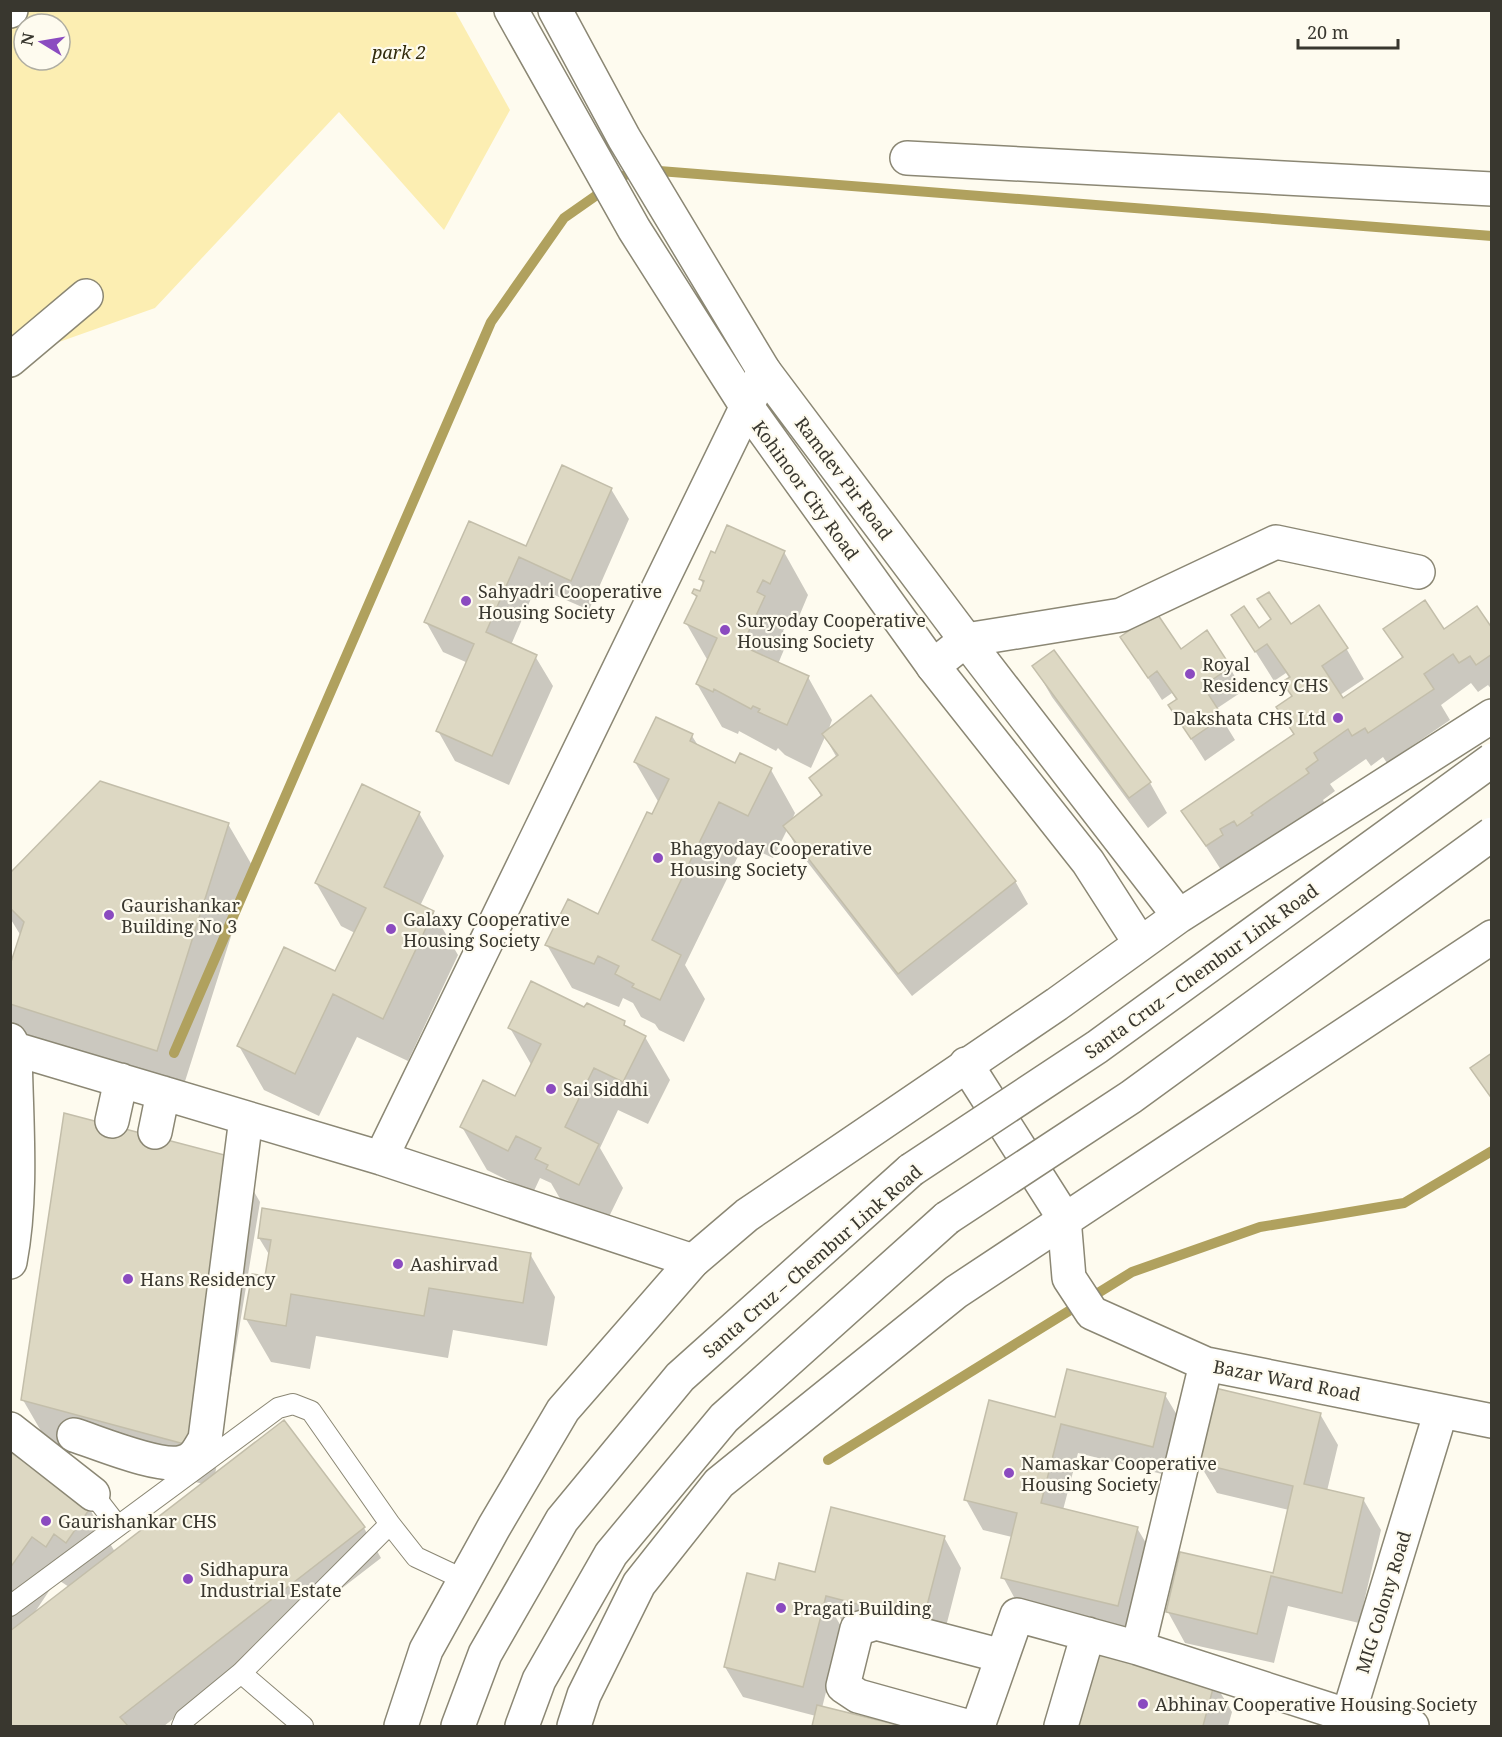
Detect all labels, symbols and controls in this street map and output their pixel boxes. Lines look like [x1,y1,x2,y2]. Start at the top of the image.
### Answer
north arrow [12,12,72,72]
scale bar [1298,12,1398,50]
text: 20 m [1307,20,1349,44]
text: N [15,30,39,47]
park label: park 2 [371,40,426,64]
street label: Ramdev Pir Road [790,412,898,544]
street label: Kohinoor City Road [747,416,865,564]
place label: Sahyadri Cooperative Housing Society [478,579,662,624]
marker: Sahyadri Cooperative Housing Society [459,594,473,608]
place label: Suryoday Cooperative Housing Society [737,608,926,653]
marker: Suryoday Cooperative Housing Society [718,623,732,637]
place label: Royal Residency CHS [1202,652,1328,697]
marker: Royal Residency CHS [1183,667,1197,681]
place label: Dakshata CHS Ltd [1173,706,1326,730]
marker: Dakshata CHS Ltd [1331,711,1345,725]
place label: Bhagyoday Cooperative Housing Society [670,836,872,881]
marker: Bhagyoday Cooperative Housing Society [651,851,665,865]
street label: Santa Cruz – Chembur Link Road [1079,878,1323,1064]
place label: Gaurishankar Building No 3 [121,893,241,938]
place label: Galaxy Cooperative Housing Society [403,907,570,952]
marker: Gaurishankar Building No 3 [102,908,116,922]
marker: Galaxy Cooperative Housing Society [384,922,398,936]
place label: Sai Siddhi [563,1077,648,1101]
marker: Sai Siddhi [544,1082,558,1096]
street label: Santa Cruz – Chembur Link Road [697,1159,927,1363]
place label: Aashirvad [410,1252,498,1276]
marker: Aashirvad [391,1257,405,1271]
place label: Hans Residency [140,1267,276,1291]
marker: Hans Residency [121,1272,135,1286]
street label: Bazar Ward Road [1211,1354,1363,1406]
place label: Namaskar Cooperative Housing Society [1021,1451,1217,1496]
marker: Namaskar Cooperative Housing Society [1002,1466,1016,1480]
place label: Gaurishankar CHS [58,1509,217,1533]
marker: Gaurishankar CHS [39,1514,53,1528]
street label: MIG Colony Road [1350,1528,1416,1676]
place label: Sidhapura Industrial Estate [200,1557,342,1602]
marker: Sidhapura Industrial Estate [181,1572,195,1586]
place label: Pragati Building [793,1596,932,1620]
marker: Pragati Building [774,1601,788,1615]
place label: Abhinav Cooperative Housing Society [1155,1692,1478,1716]
marker: Abhinav Cooperative Housing Society [1136,1697,1150,1711]

